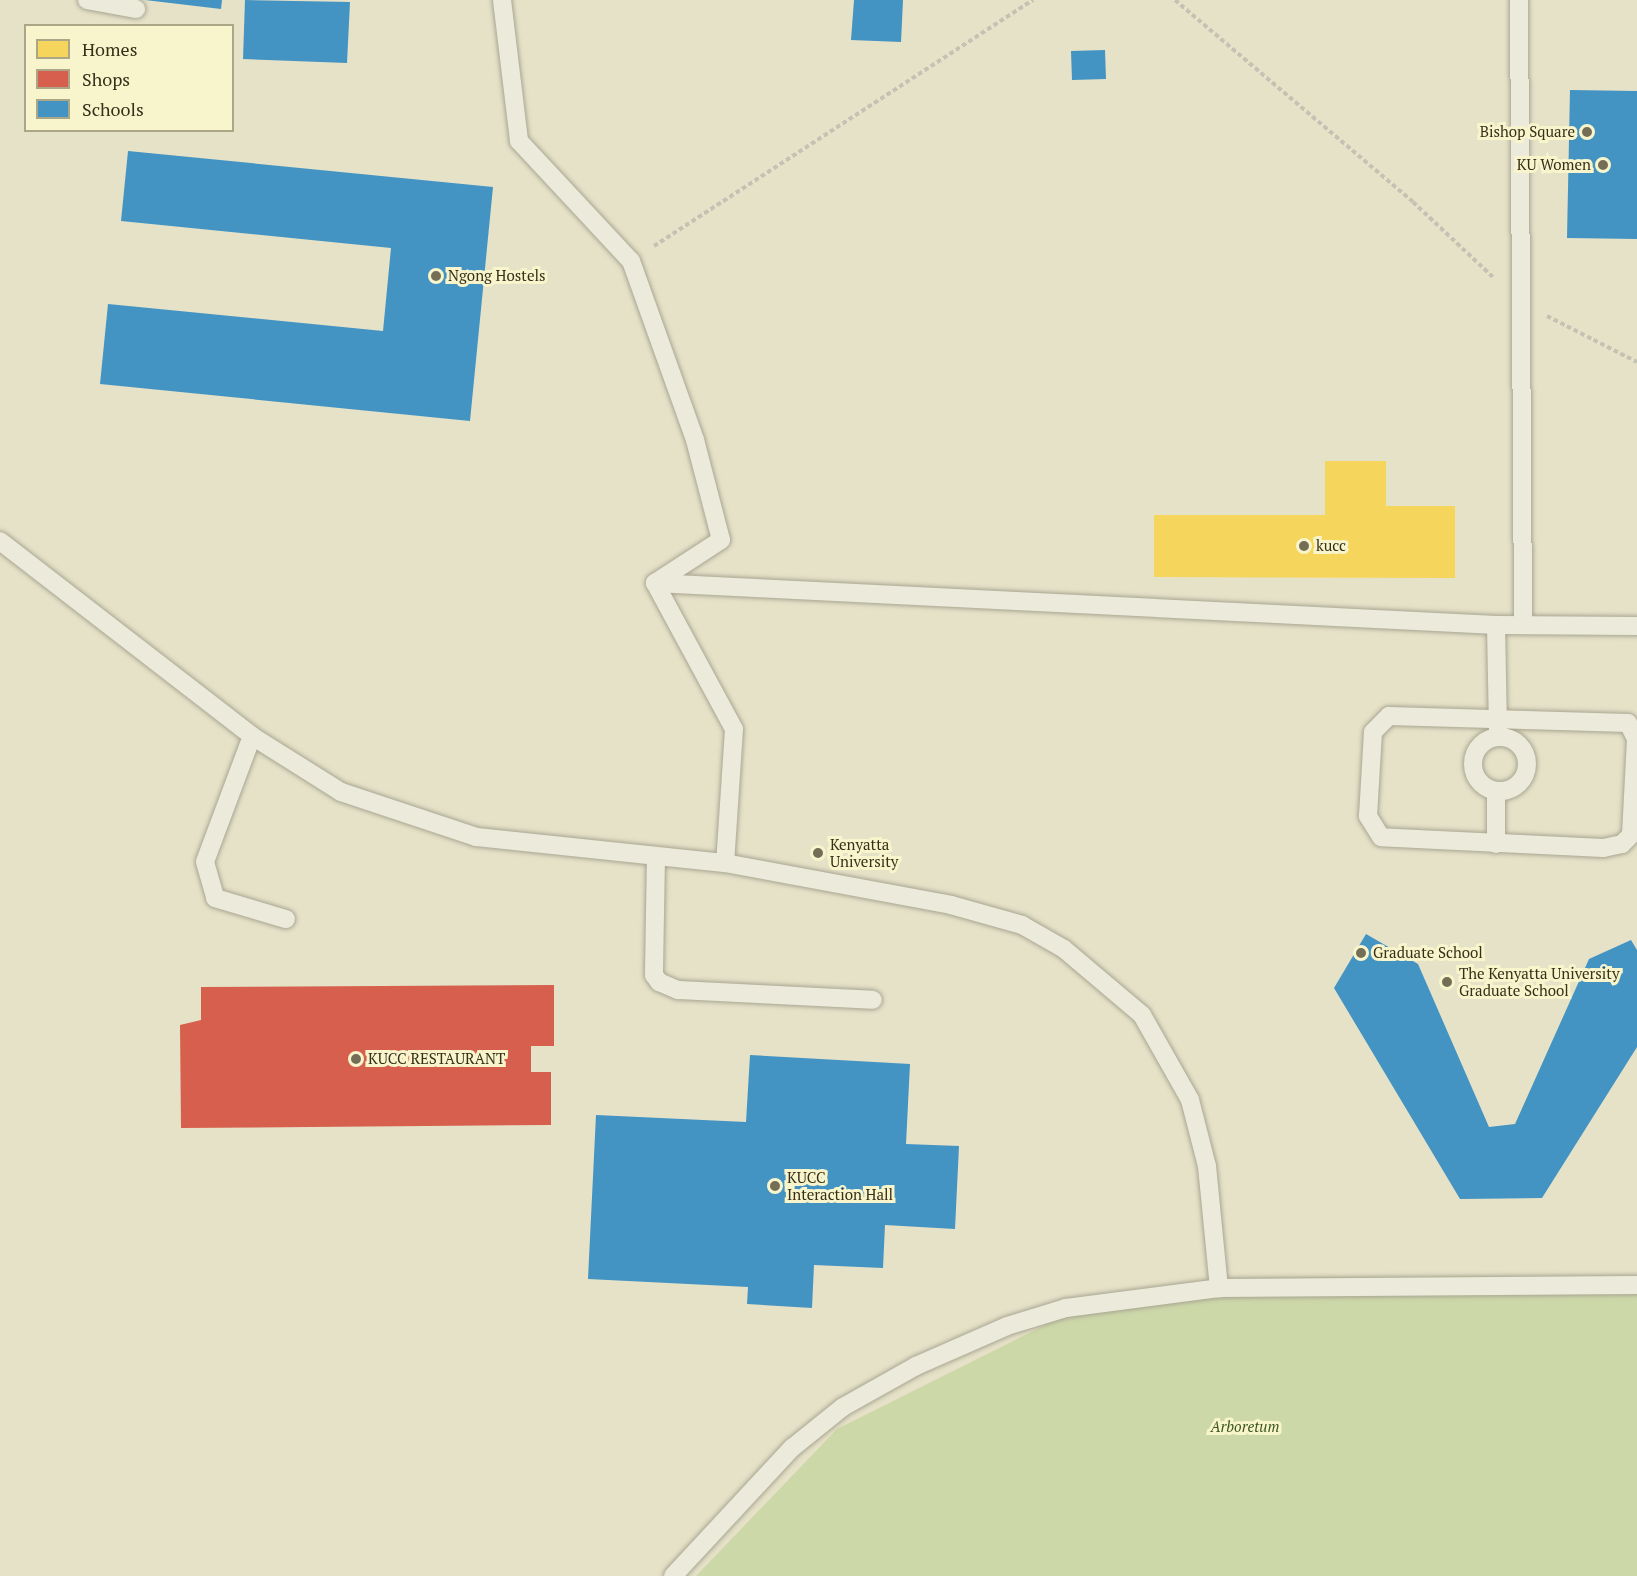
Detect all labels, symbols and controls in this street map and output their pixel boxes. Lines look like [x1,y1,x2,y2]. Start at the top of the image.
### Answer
legend [24,24,234,132]
text: Homes [82,37,137,61]
text: Shops [82,67,130,91]
text: Schools [82,97,144,121]
place label: Bishop Square [1480,123,1575,141]
marker: Bishop Square [1580,125,1594,139]
place label: KU Women [1517,156,1591,174]
marker: KU Women [1596,158,1610,172]
place label: Ngong Hostels [448,267,545,285]
marker: Ngong Hostels [429,269,443,283]
place label: kucc [1316,537,1346,555]
marker: kucc [1297,539,1311,553]
place label: Kenyatta University [830,835,898,870]
marker: Kenyatta University [811,846,825,860]
place label: Graduate School [1373,944,1483,962]
marker: Graduate School [1354,946,1368,960]
place label: The Kenyatta University Graduate School [1459,964,1619,999]
marker: The Kenyatta University Graduate School [1440,975,1454,989]
place label: KUCC RESTAURANT [368,1050,505,1068]
marker: KUCC RESTAURANT [349,1052,363,1066]
place label: KUCC Interaction Hall [787,1168,893,1203]
marker: KUCC Interaction Hall [768,1179,782,1193]
park label: Arboretum [1211,1418,1279,1436]

